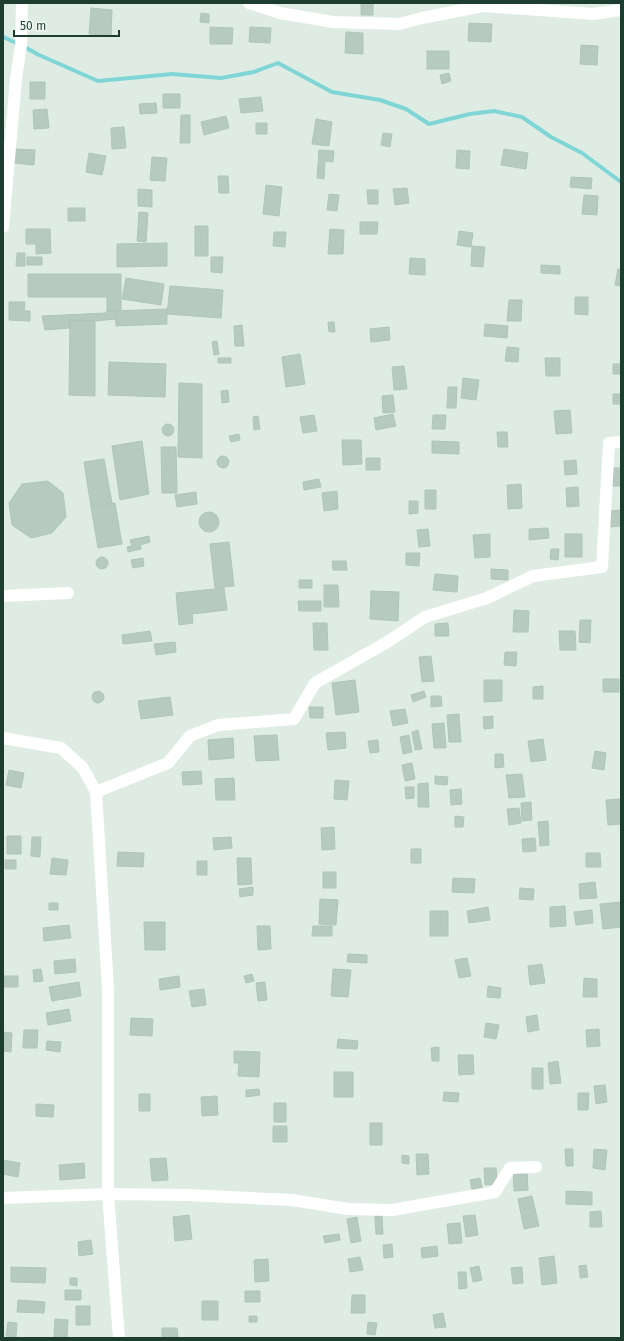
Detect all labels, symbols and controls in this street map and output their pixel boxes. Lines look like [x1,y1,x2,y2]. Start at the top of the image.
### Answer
scale bar [14,12,119,38]
text: 50 m [20,19,46,33]

